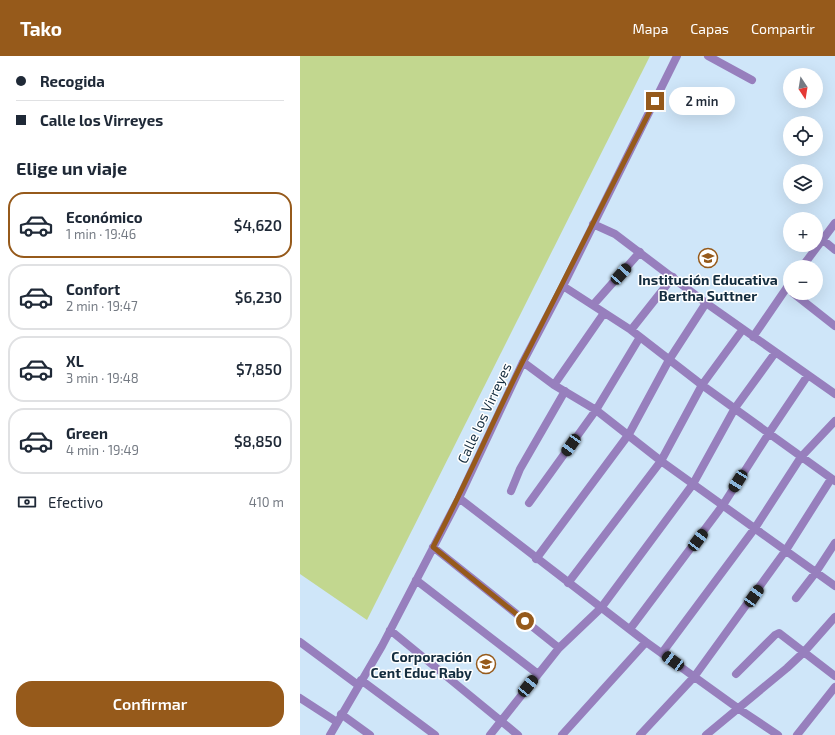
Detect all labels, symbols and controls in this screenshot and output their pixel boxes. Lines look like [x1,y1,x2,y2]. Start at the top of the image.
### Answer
text: Tako [20,17,62,40]
text: Mapa [633,20,668,37]
text: Capas [690,20,729,37]
text: Compartir [751,20,815,37]
north arrow [783,68,823,108]
map controls [783,68,823,300]
text: Recogida [40,72,105,90]
callout: 2 min [669,87,735,115]
route end [646,92,664,110]
text: 2 min [686,93,718,109]
text: Calle los Virreyes [40,111,163,129]
button: locate [783,116,823,156]
text: Elige un viaje [16,157,127,179]
button: layers [783,164,823,204]
icon: car [18,207,54,243]
text: Económico [66,208,143,226]
button: + [783,212,823,252]
text: $4,620 [234,216,282,234]
text: 1 min · 19:46 [66,226,136,242]
school or university icon: Institución Educativa Bertha Suttner [697,247,719,269]
button: − [783,260,823,300]
car [609,261,633,287]
place label: Institución Educativa Bertha Suttner [638,271,778,304]
icon: car [18,279,54,315]
text: Confort [66,280,120,298]
text: $6,230 [235,288,282,306]
text: 2 min · 19:47 [66,298,138,314]
icon: car [18,351,54,387]
text: XL [66,352,84,370]
text: $7,850 [236,360,282,378]
street label: Calle los Virreyes [453,360,515,466]
text: 3 min · 19:48 [66,370,139,386]
icon: car [18,423,54,459]
text: Green [66,424,108,442]
text: $8,850 [234,432,282,450]
car [559,432,583,458]
text: 4 min · 19:49 [66,442,139,458]
car [727,468,749,494]
icon: cash [16,491,38,513]
text: Efectivo [48,493,103,511]
text: 410 m [249,494,284,510]
car [686,527,710,553]
car [742,583,766,609]
route start [516,612,534,630]
place label: Corporación Cent Educ Raby [371,648,472,681]
car [660,649,686,673]
school or university icon: Corporación Cent Educ Raby [475,653,497,675]
car [516,673,540,699]
button: Confirmar [16,681,284,727]

